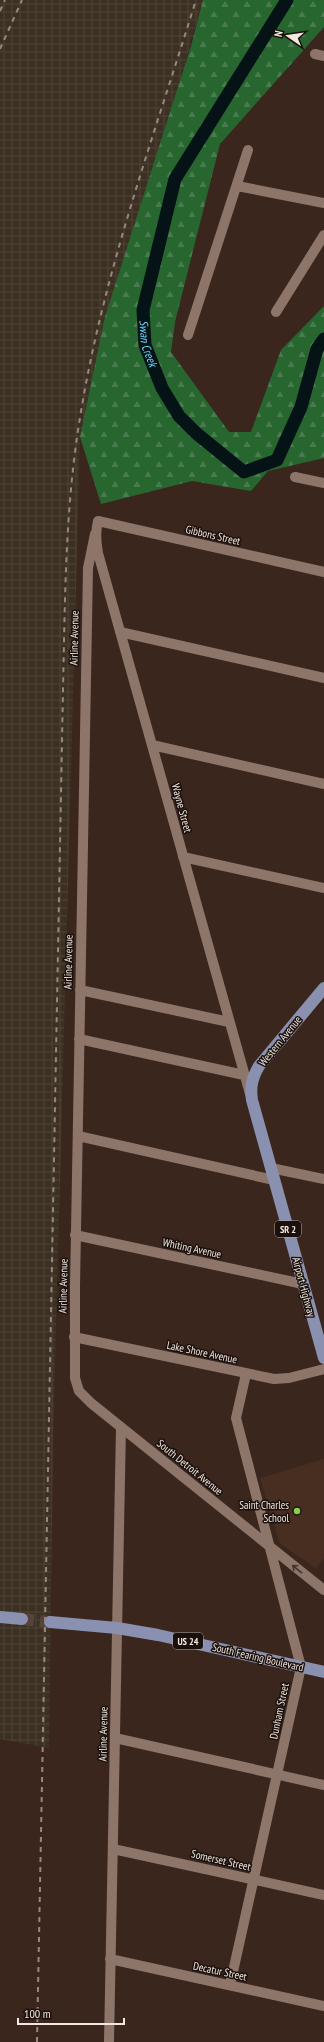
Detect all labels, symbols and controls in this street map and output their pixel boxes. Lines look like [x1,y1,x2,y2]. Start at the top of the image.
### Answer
north arrow [268,16,308,56]
text: N [271,29,286,38]
water label: Swan Creek [137,320,161,370]
street label: Gibbons Street [184,522,242,548]
street label: Airline Avenue [67,610,81,666]
street label: Wayne Street [169,782,195,834]
street label: Airline Avenue [61,934,75,990]
street label: Western Avenue [256,1013,305,1069]
road number: SR 2 [275,1221,301,1237]
street label: Whiting Avenue [161,1235,223,1261]
street label: Airport Highway [289,1255,319,1319]
street label: Airline Avenue [56,1258,70,1314]
street label: Lake Shore Avenue [166,1338,239,1366]
street label: South Detroit Avenue [154,1436,226,1498]
place label: Saint Charles School [239,1498,289,1525]
marker: Saint Charles School [292,1506,302,1516]
one-way arrow [292,1564,303,1573]
road number: US 24 [173,1633,203,1649]
street label: South Fearing Boulevard [211,1640,305,1674]
street label: Dunham Street [266,1682,292,1740]
street label: Airline Avenue [96,1706,110,1762]
street label: Somerset Street [190,1846,252,1874]
street label: Decatur Street [192,1958,248,1984]
scale bar [18,2000,124,2026]
text: 100 m [24,2006,51,2021]

